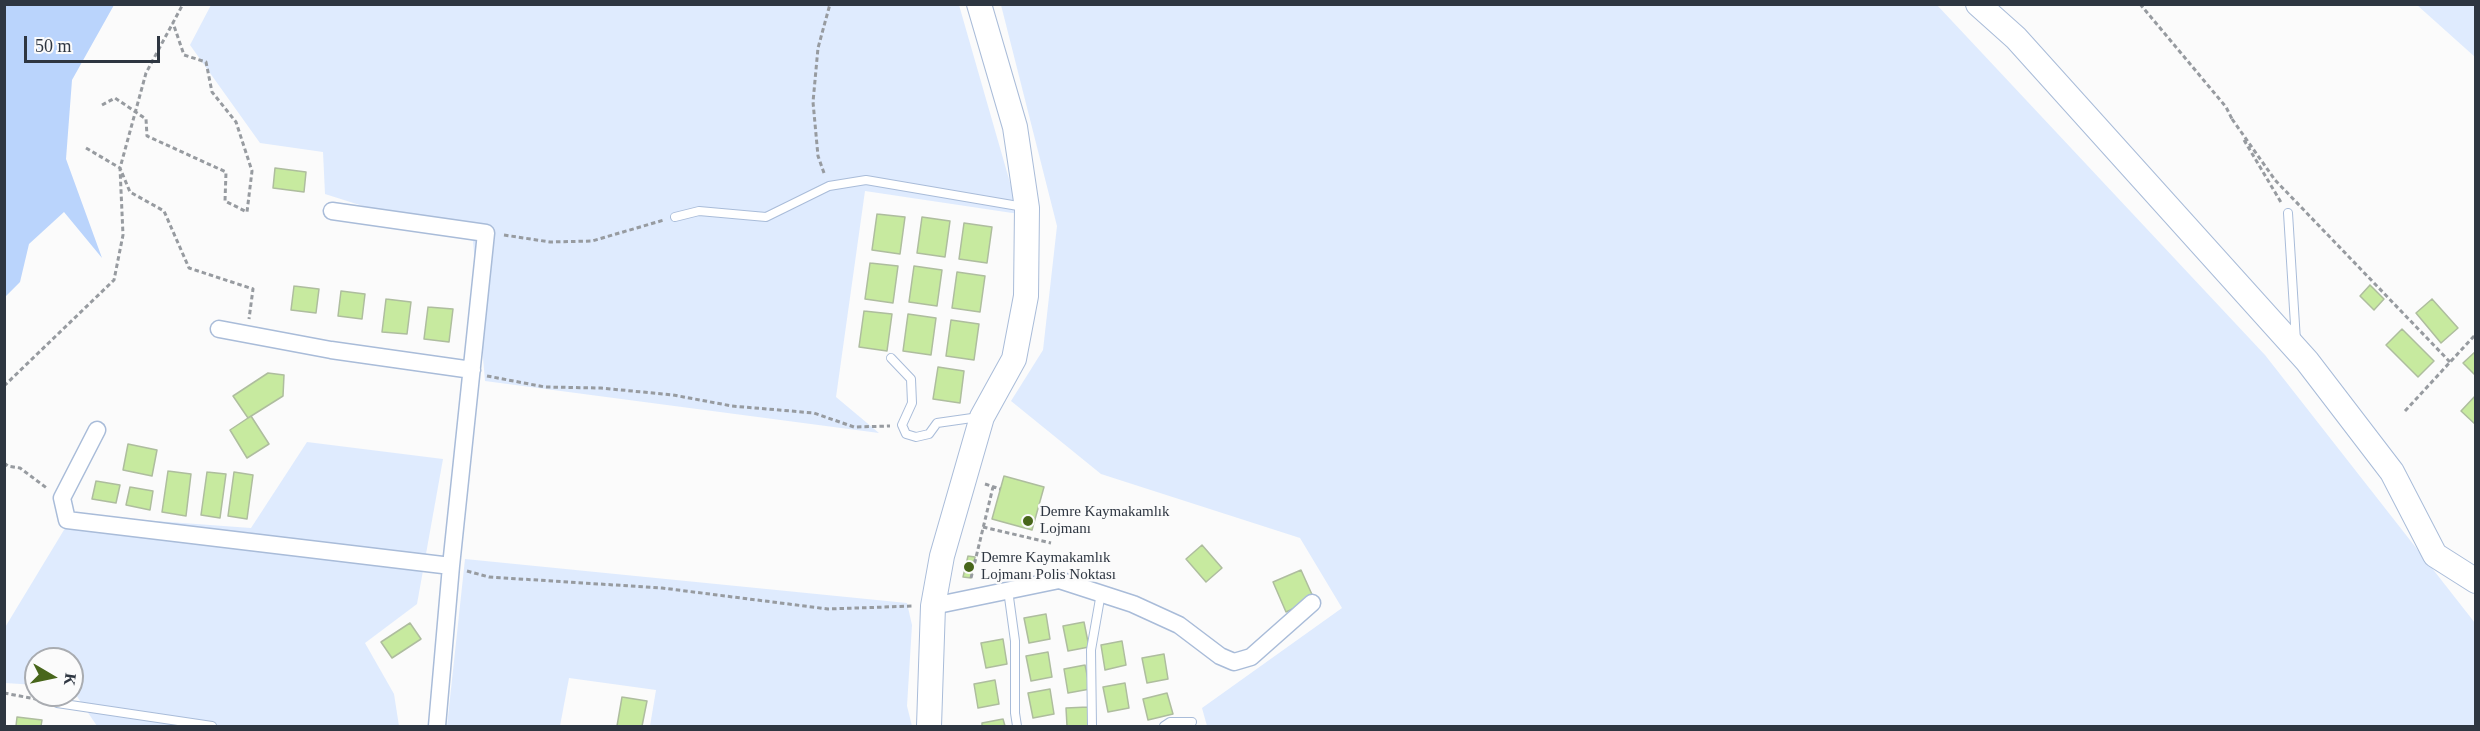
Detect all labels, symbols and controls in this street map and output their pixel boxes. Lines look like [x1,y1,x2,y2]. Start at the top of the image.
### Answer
scale bar [27,24,164,62]
text: 50 m [35,36,72,56]
place label: Demre Kaymakamlık Lojmanı [1040,503,1170,538]
marker: Demre Kaymakamlık Lojmanı [1021,514,1035,528]
place label: Demre Kaymakamlık Lojmanı Polis Noktası [981,549,1116,584]
marker: Demre Kaymakamlık Lojmanı Polis Noktası [962,560,976,574]
north arrow [24,647,84,707]
text: K [61,672,80,687]

